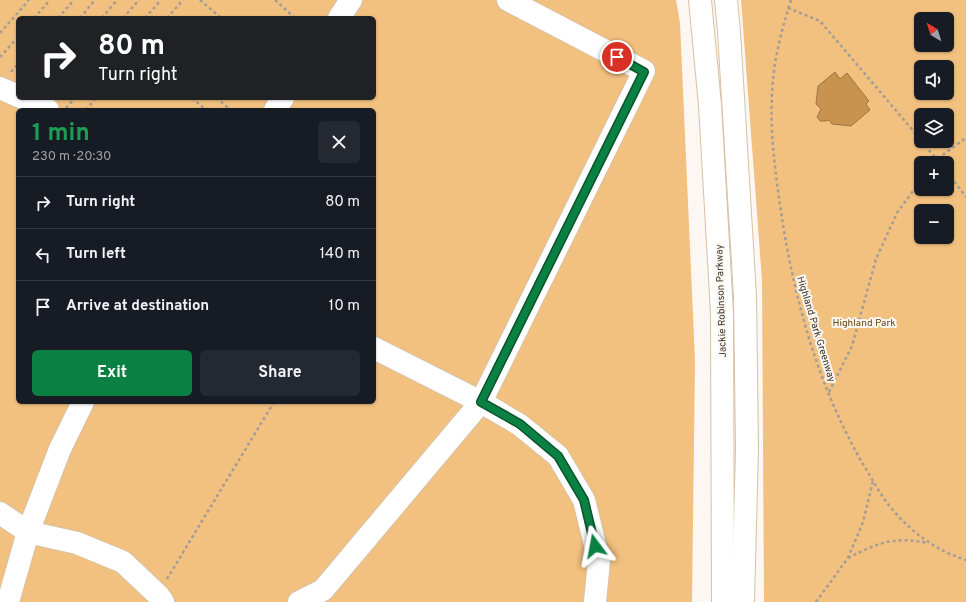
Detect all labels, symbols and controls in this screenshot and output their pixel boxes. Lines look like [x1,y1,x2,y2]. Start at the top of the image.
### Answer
north arrow [914,12,954,52]
map controls [914,12,954,244]
text: 80 m [98,29,165,65]
icon: right [32,32,84,84]
pin [600,40,634,74]
icon: arrive [606,46,628,68]
button: sound [914,60,954,100]
text: Turn right [98,64,178,87]
button: layers [914,108,954,148]
text: 1 min [32,119,90,149]
button: close [318,121,360,163]
text: 230 m · 20:30 [32,149,111,165]
button: + [914,156,954,196]
icon: right [32,192,54,214]
text: Turn right [66,193,135,212]
text: 80 m [325,193,360,212]
button: − [914,204,954,244]
icon: left [32,244,54,266]
street label: Jackie Robinson Parkway [713,244,730,358]
text: Turn left [66,245,126,264]
text: 140 m [320,245,360,264]
street label: Highland Park Greenway [793,275,838,384]
icon: arrive [32,296,54,318]
text: Arrive at destination [66,297,209,316]
text: 10 m [329,297,360,316]
park label: Highland Park [832,317,896,330]
button: Exit [32,350,192,396]
button: Share [200,350,360,396]
position arrow [574,525,616,567]

